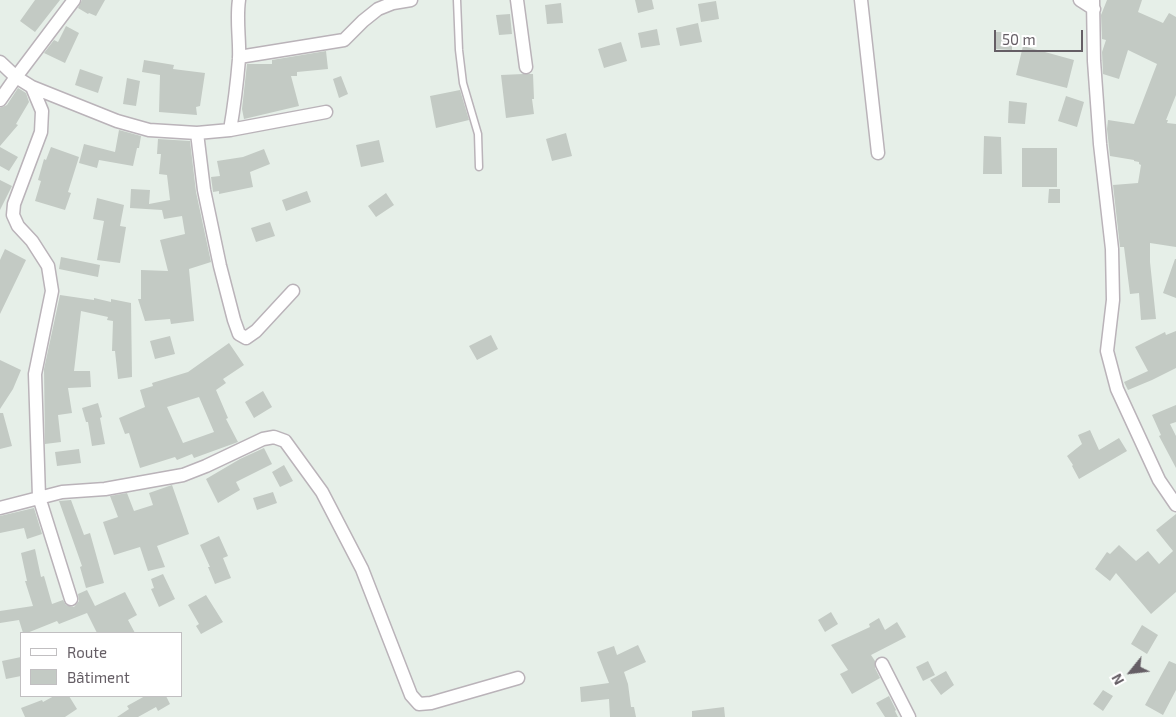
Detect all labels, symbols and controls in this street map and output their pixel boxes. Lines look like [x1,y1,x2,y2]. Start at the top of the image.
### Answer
scale bar [996,20,1085,52]
text: 50 m [1002,30,1036,48]
legend [20,632,182,697]
text: Route [67,643,107,661]
north arrow [1106,647,1156,697]
text: Bâtiment [67,668,130,686]
text: N [1108,671,1127,688]

